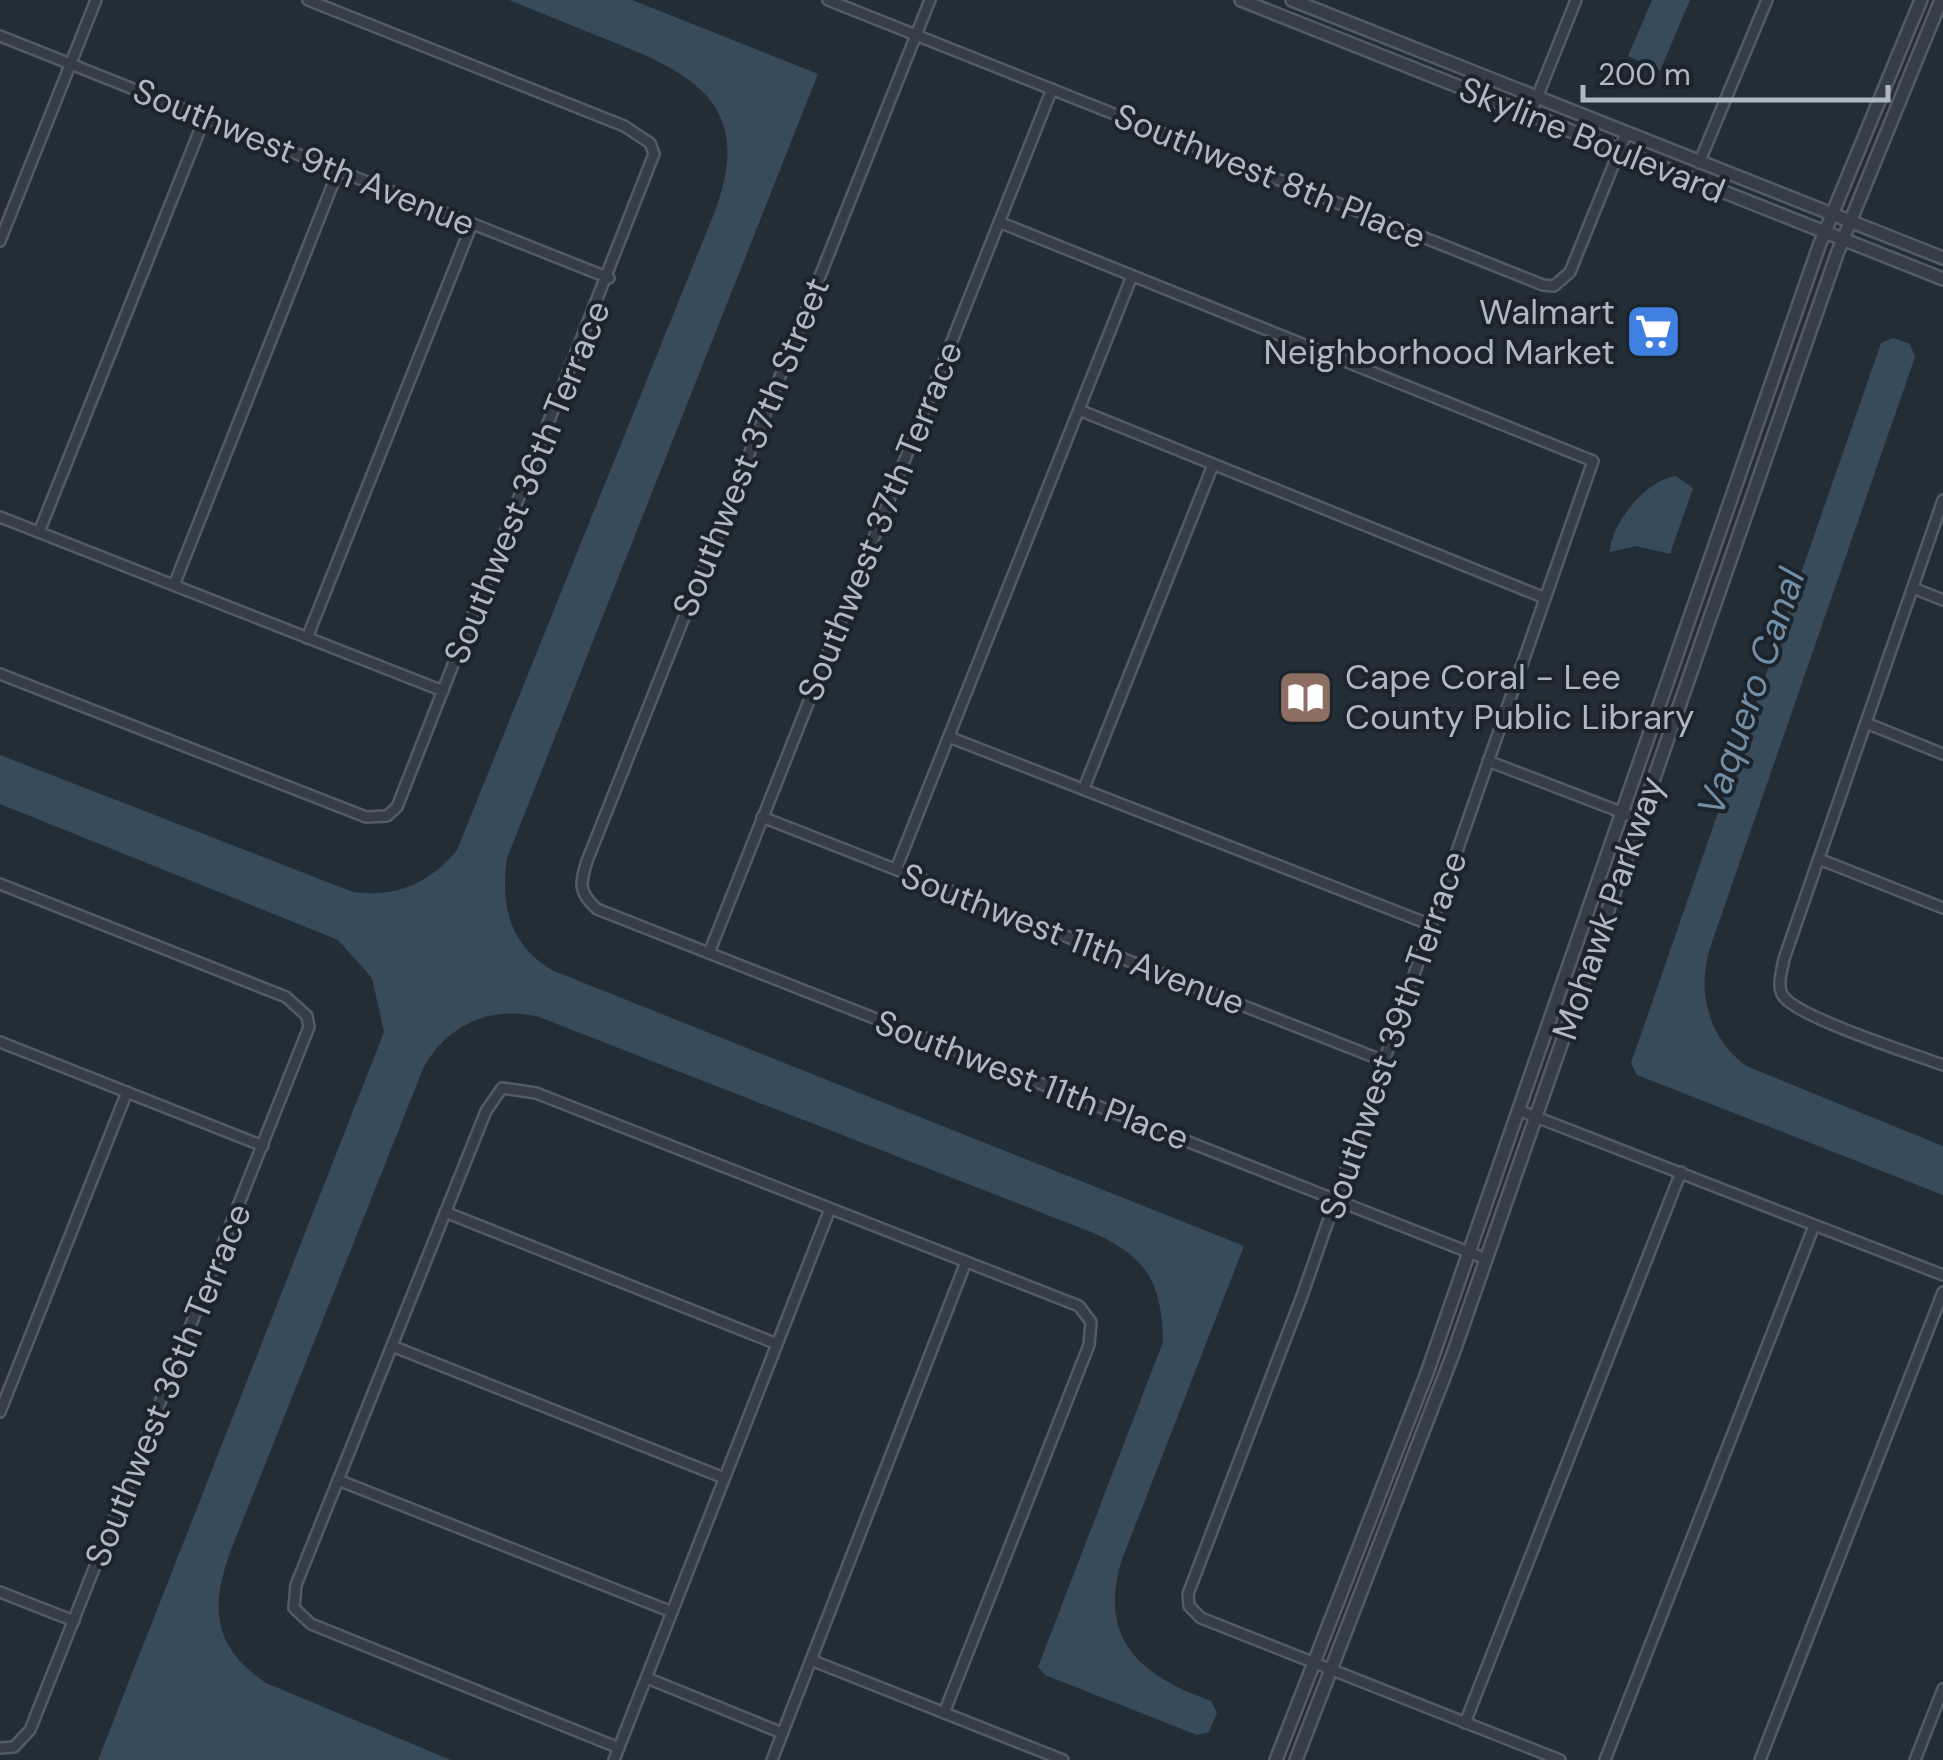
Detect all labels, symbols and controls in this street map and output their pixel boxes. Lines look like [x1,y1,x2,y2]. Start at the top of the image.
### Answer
scale bar [1583,40,1888,102]
text: 200 m [1598,55,1691,94]
street label: Skyline Boulevard [1452,66,1732,214]
street label: Southwest 9th Avenue [126,67,482,247]
street label: Southwest 8th Place [1107,92,1433,260]
street label: Southwest 37th Street [662,271,840,623]
place label: Walmart Neighborhood Market [1264,289,1615,375]
street label: Southwest 36th Terrace [433,294,621,670]
supermarket icon: Walmart Neighborhood Market [1624,302,1684,362]
street label: Southwest 37th Terrace [787,334,973,708]
water label: Vaquero Canal [1685,561,1817,822]
place label: Cape Coral - Lee County Public Library [1345,654,1694,740]
library icon: Cape Coral - Lee County Public Library [1276,667,1336,727]
street label: Mohawk Parkway [1541,770,1675,1046]
street label: Southwest 39th Terrace [1308,845,1478,1225]
street label: Southwest 11th Avenue [895,852,1251,1026]
street label: Southwest 11th Place [868,999,1196,1161]
street label: Southwest 36th Terrace [74,1197,262,1573]

